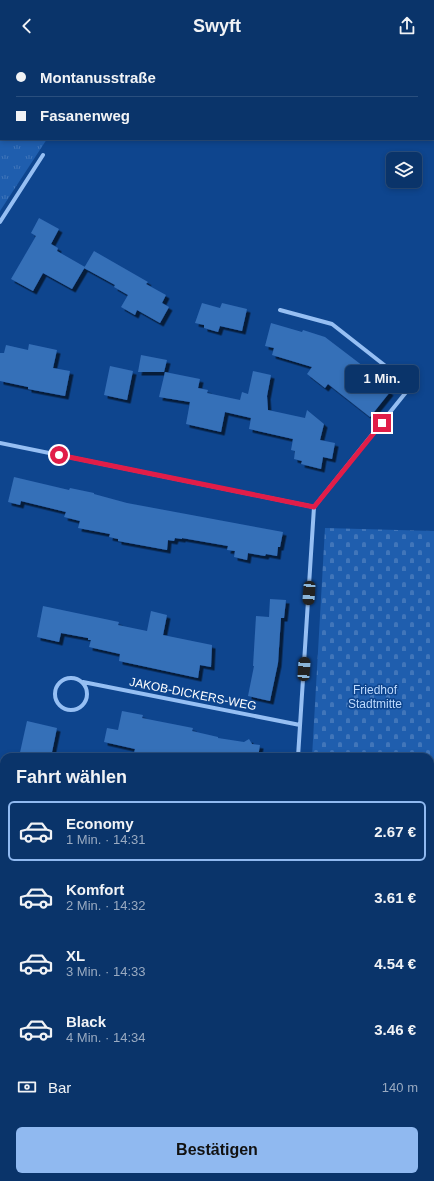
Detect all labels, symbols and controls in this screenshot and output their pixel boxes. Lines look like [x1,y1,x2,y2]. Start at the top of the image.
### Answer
icon: back [16,15,38,37]
icon: share [396,15,418,37]
text: Swyft [193,16,241,36]
text: Montanusstraße [40,69,156,86]
text: Fasanenweg [40,107,130,124]
map controls [386,152,422,188]
button: layers [386,152,422,188]
callout: 1 Min. [345,365,419,393]
text: 1 Min. [364,371,400,386]
route end [373,414,391,432]
route start [50,446,68,464]
car [302,581,316,605]
car [297,657,311,681]
street label: JAKOB-DICKERS-WEG [128,675,258,713]
park label: Friedhof Stadtmitte [348,683,402,711]
text: Fahrt wählen [16,767,127,787]
icon: car [18,813,54,849]
text: Economy [66,815,134,832]
text: 2.67 € [374,823,416,840]
text: 1 Min. · 14:31 [66,832,146,847]
icon: car [18,879,54,915]
text: Komfort [66,881,124,898]
text: 3.61 € [374,889,416,906]
text: 2 Min. · 14:32 [66,898,146,913]
icon: car [18,945,54,981]
text: XL [66,947,85,964]
text: 4.54 € [374,955,416,972]
text: 3 Min. · 14:33 [66,964,146,979]
icon: car [18,1011,54,1047]
text: Black [66,1013,106,1030]
text: 3.46 € [374,1021,416,1038]
text: 4 Min. · 14:34 [66,1030,146,1045]
icon: cash [16,1076,38,1098]
text: Bar [48,1079,71,1096]
text: 140 m [382,1080,418,1095]
button: Bestätigen [16,1127,418,1173]

